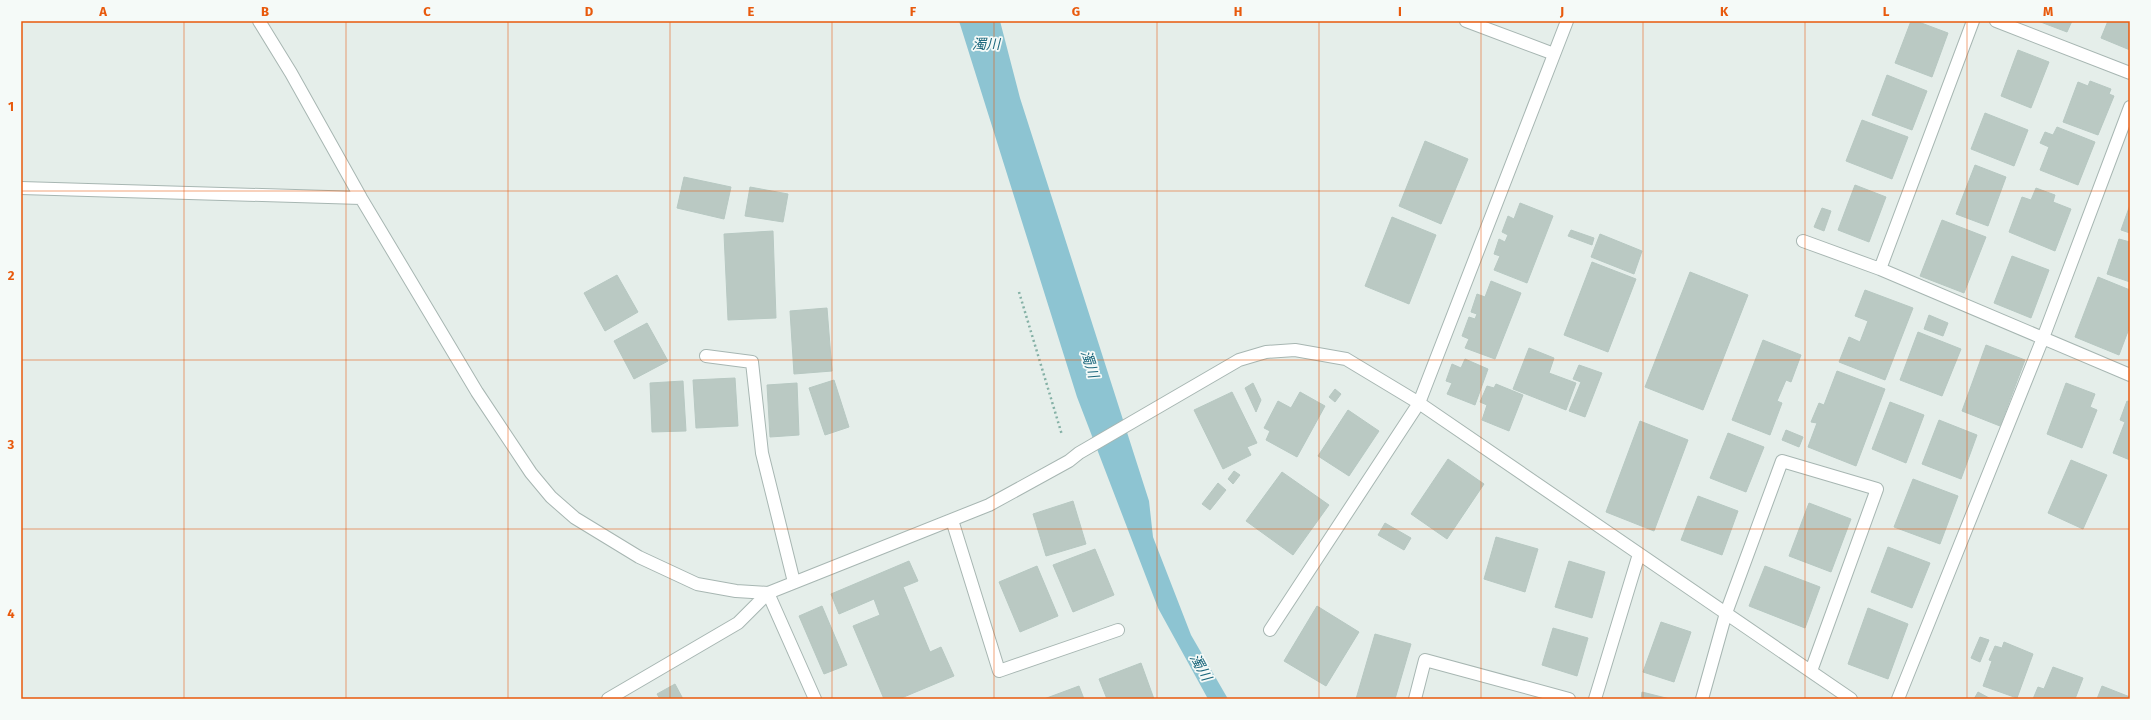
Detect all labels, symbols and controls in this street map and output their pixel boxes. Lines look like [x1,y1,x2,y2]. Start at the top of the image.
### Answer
text: A [98,4,107,19]
text: B [261,4,269,19]
text: C [423,4,431,19]
text: D [585,4,594,19]
text: E [748,4,755,19]
text: F [910,4,917,19]
text: G [1072,4,1080,19]
text: H [1234,4,1242,19]
text: I [1398,4,1402,19]
text: J [1559,4,1564,19]
text: K [1720,4,1729,19]
text: L [1883,4,1890,19]
text: M [2043,4,2053,19]
water label: 濁川 [972,36,1002,53]
text: 1 [8,99,14,114]
text: 2 [8,268,15,283]
water label: 濁川 [1077,348,1103,382]
text: 3 [7,437,15,452]
text: 4 [7,606,15,621]
water label: 濁川 [1186,651,1216,685]

